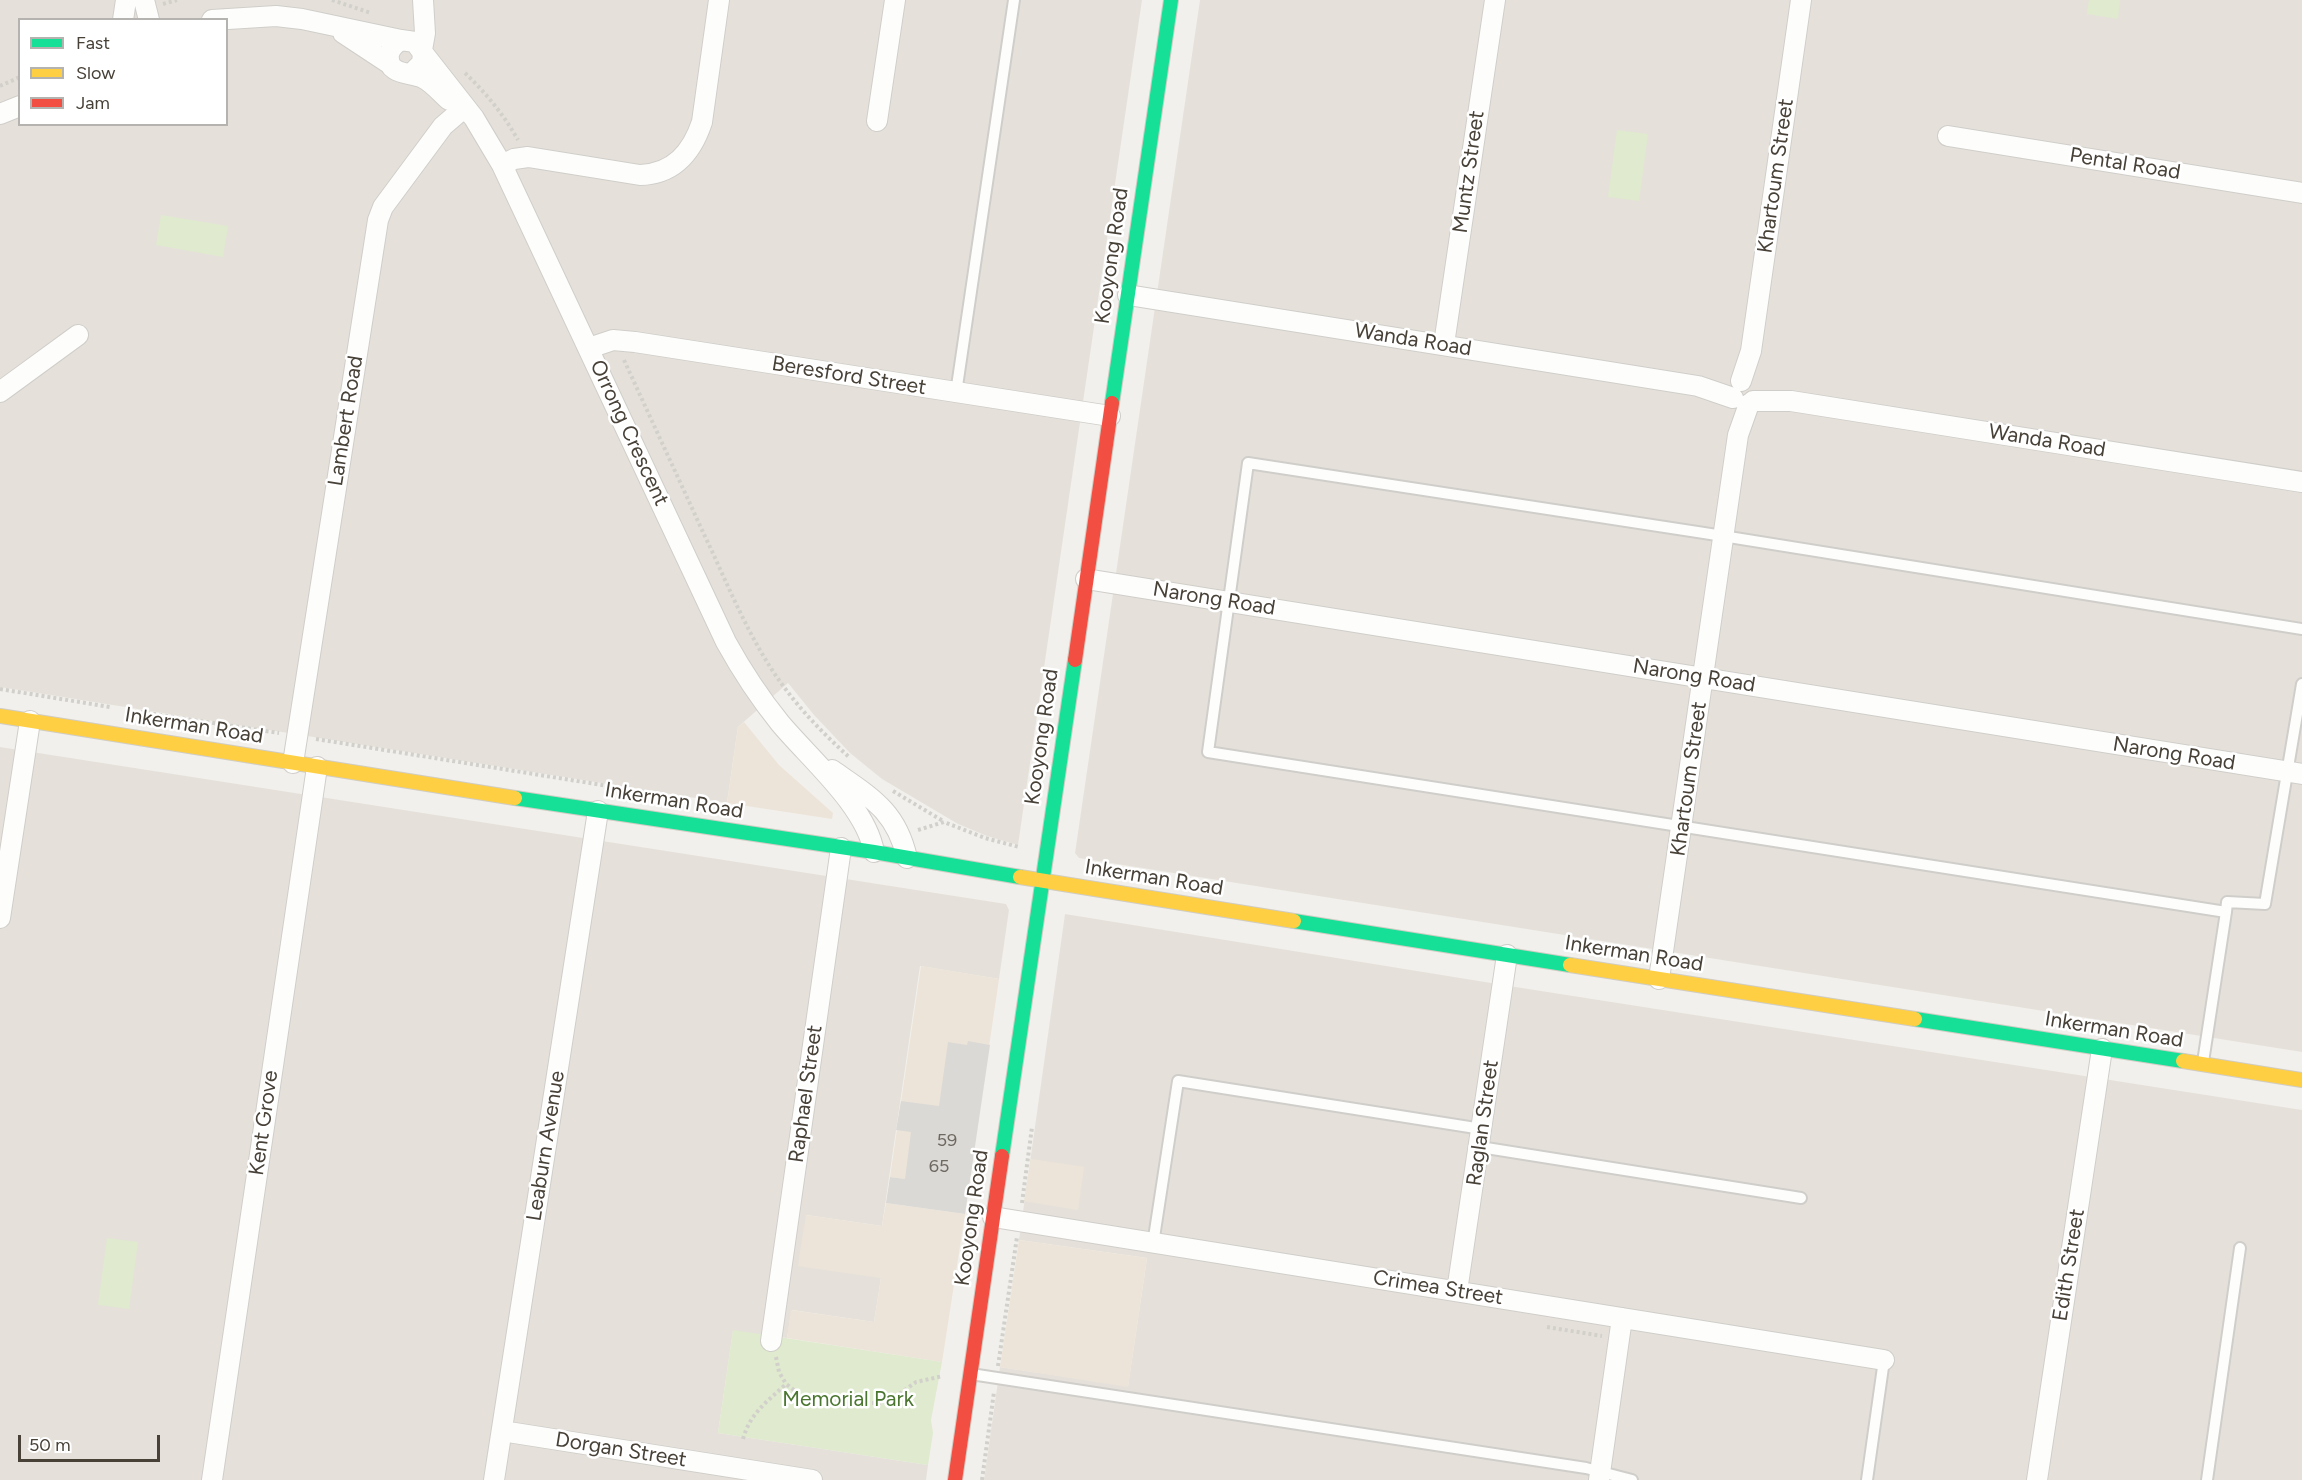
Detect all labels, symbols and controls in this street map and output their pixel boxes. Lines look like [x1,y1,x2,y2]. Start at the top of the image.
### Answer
legend [18,18,228,126]
text: Fast [76,32,110,54]
text: Slow [76,62,115,84]
text: Jam [76,92,110,114]
street label: Khartoum Street [1753,97,1799,255]
street label: Muntz Street [1448,109,1490,235]
street label: Pental Road [2068,143,2182,185]
street label: Kooyong Road [1090,186,1134,326]
street label: Wanda Road [1353,318,1473,362]
street label: Beresford Street [770,351,928,401]
street label: Lambert Road [323,354,369,488]
street label: Orrong Crescent [584,356,674,510]
street label: Wanda Road [1987,419,2107,463]
street label: Narong Road [1151,577,1277,621]
street label: Narong Road [1631,654,1757,698]
street label: Kooyong Road [1020,667,1064,807]
street label: Khartoum Street [1666,700,1712,858]
street label: Inkerman Road [123,703,265,749]
street label: Narong Road [2111,732,2237,776]
street label: Inkerman Road [603,778,745,824]
street label: Inkerman Road [1083,855,1225,901]
street label: Inkerman Road [1563,931,1705,977]
street label: Inkerman Road [2043,1007,2185,1053]
street label: Raphael Street [784,1024,828,1164]
street label: Raglan Street [1462,1058,1504,1188]
street label: Kent Grove [244,1069,284,1177]
street label: Leaburn Avenue [522,1069,570,1223]
house number: 59 [937,1130,957,1152]
street label: Kooyong Road [950,1148,994,1288]
house number: 65 [929,1156,949,1178]
street label: Edith Street [2048,1207,2090,1323]
street label: Crimea Street [1371,1265,1505,1311]
park label: Memorial Park [782,1387,914,1413]
scale bar [21,1423,164,1461]
street label: Dorgan Street [554,1427,688,1473]
text: 50 m [29,1434,71,1456]

